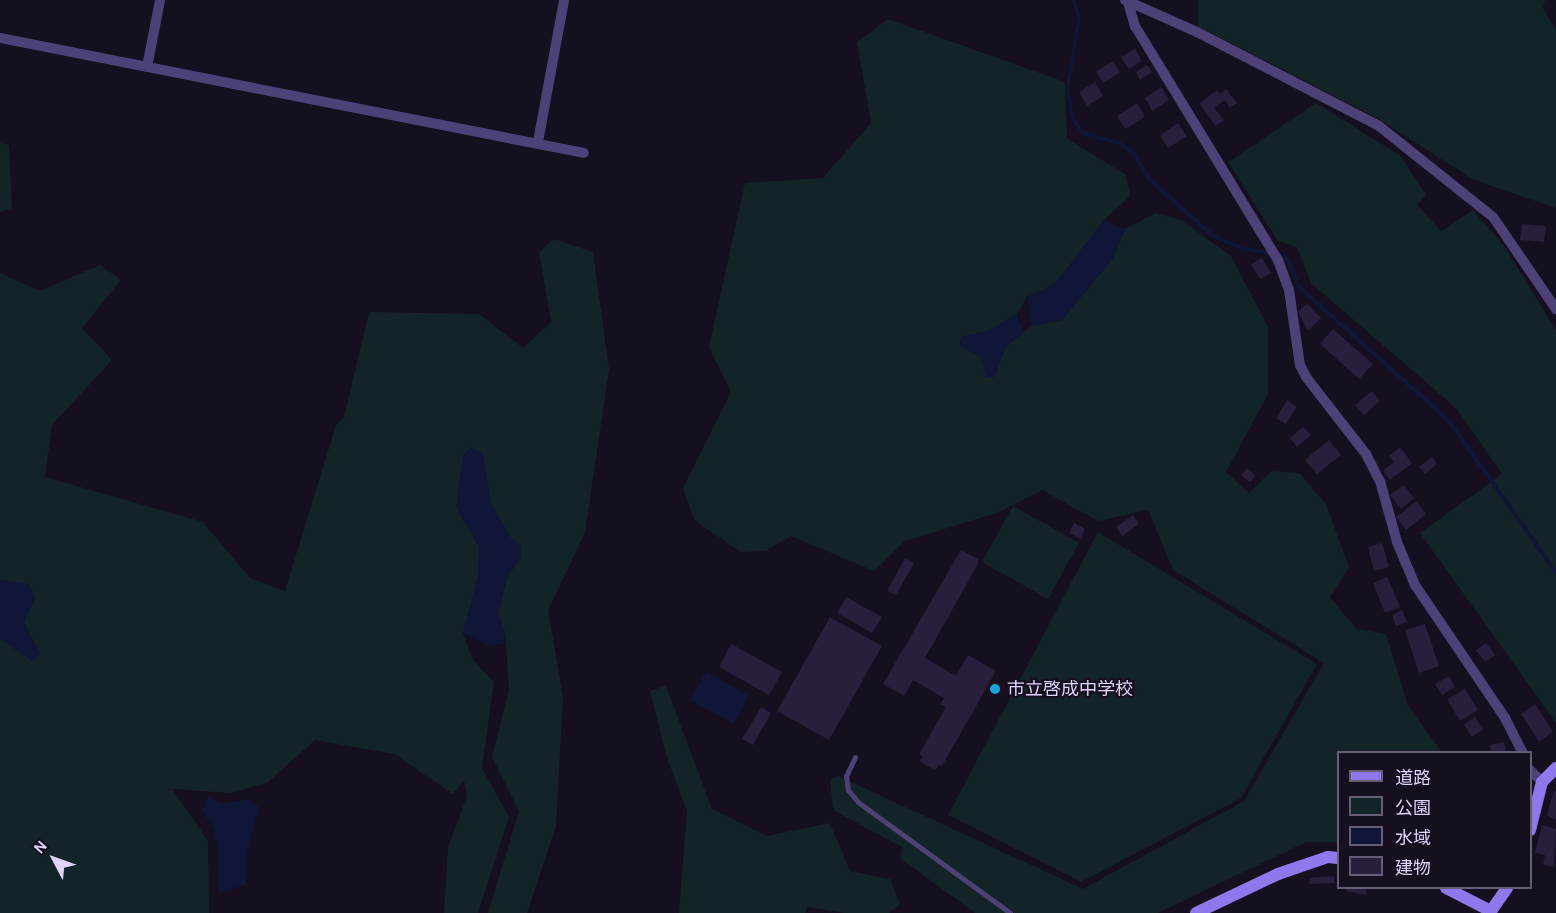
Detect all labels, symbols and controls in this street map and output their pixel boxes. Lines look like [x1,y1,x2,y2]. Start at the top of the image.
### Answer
place label: 市立啓成中学校 [1007,678,1133,700]
marker: 市立啓成中学校 [988,682,1002,696]
legend [1337,751,1532,889]
text: 道路 [1395,767,1431,789]
text: 公園 [1395,797,1431,819]
text: 水域 [1395,827,1431,849]
north arrow [24,829,84,889]
text: N [29,836,51,857]
text: 建物 [1395,857,1431,879]

